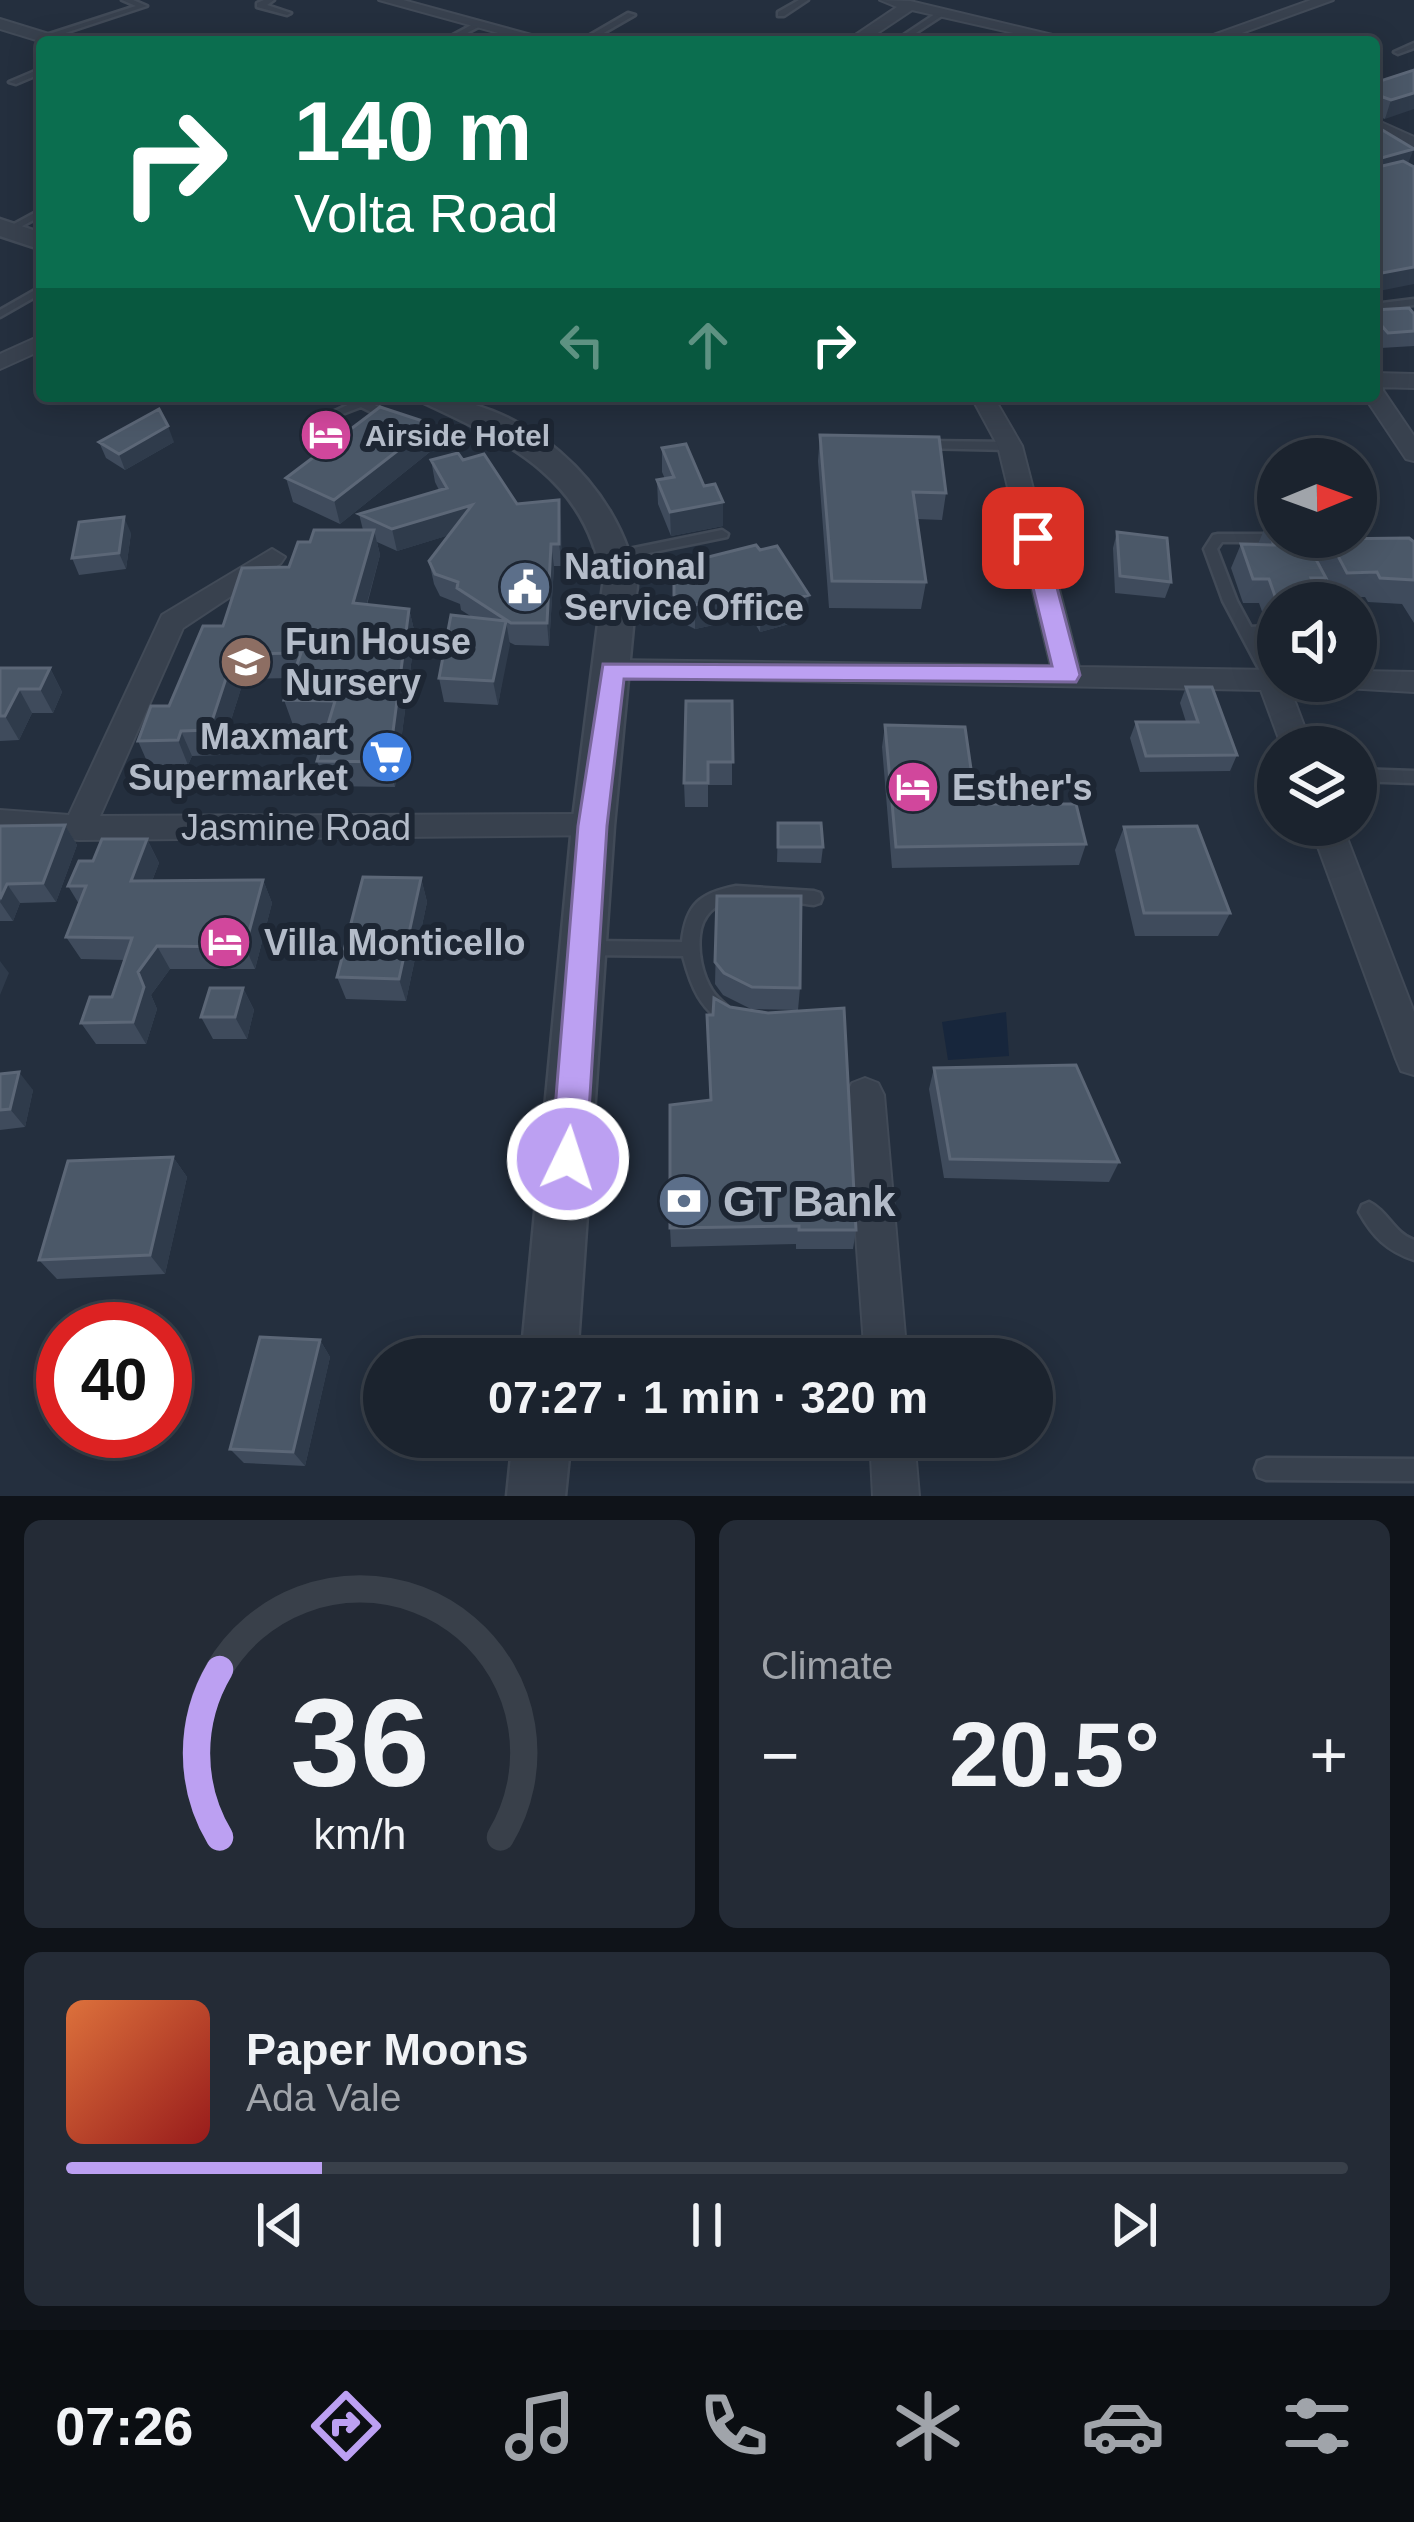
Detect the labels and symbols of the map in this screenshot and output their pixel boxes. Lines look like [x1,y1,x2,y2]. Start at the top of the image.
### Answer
hotel icon: Airside Hotel [298,407,354,463]
place label: Airside Hotel [365,419,550,452]
north arrow [1257,438,1377,558]
pin [982,487,1084,589]
place label: National Service Office [564,546,804,628]
public building icon: National Service Office [497,559,553,615]
place label: Fun House Nursery [285,621,471,703]
school or university icon: Fun House Nursery [218,634,274,690]
place label: Maxmart Supermarket [128,716,348,798]
supermarket icon: Maxmart Supermarket [359,729,415,785]
hotel icon: Esther's [885,759,941,815]
place label: Esther's [952,767,1093,808]
street label: Jasmine Road [181,807,411,848]
hotel icon: Villa Monticello [197,914,253,970]
place label: Villa Monticello [264,922,525,963]
position arrow [505,1096,631,1222]
bank icon: GT Bank [656,1173,712,1229]
place label: GT Bank [723,1178,896,1225]
speed limit sign: 40 [36,1302,192,1458]

